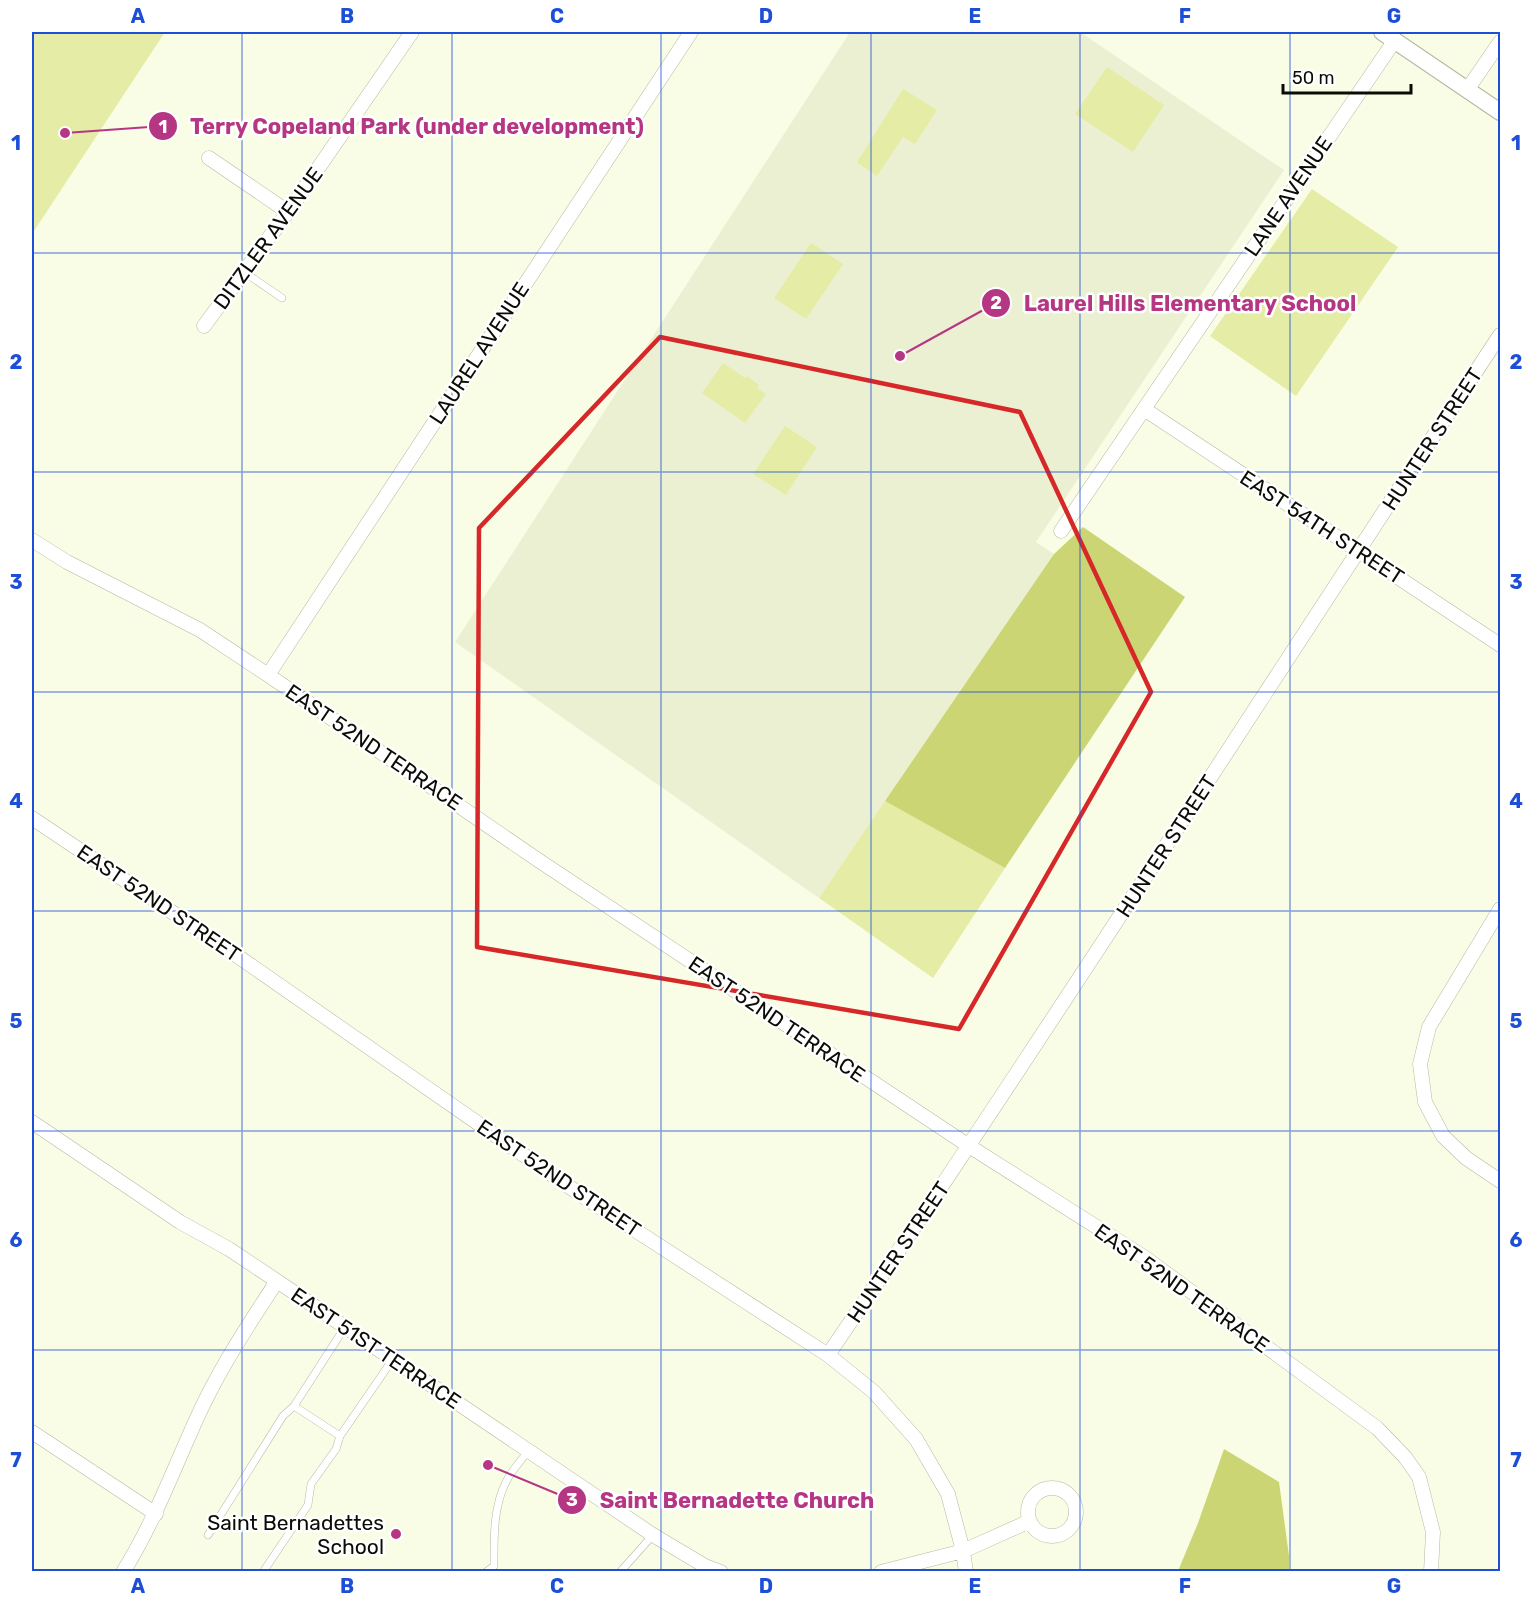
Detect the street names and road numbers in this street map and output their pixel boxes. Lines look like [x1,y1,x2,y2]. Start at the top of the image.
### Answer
street label: LANE AVENUE [1239,131,1337,261]
street label: DITZLER AVENUE [208,162,328,314]
street label: LAUREL AVENUE [424,277,534,429]
street label: HUNTER STREET [1377,363,1487,515]
street label: EAST 54TH STREET [1235,465,1409,589]
street label: EAST 52ND TERRACE [281,679,467,815]
street label: HUNTER STREET [1111,770,1221,922]
street label: EAST 52ND STREET [73,839,245,967]
street label: EAST 52ND TERRACE [684,951,870,1087]
street label: EAST 52ND STREET [473,1114,645,1242]
street label: HUNTER STREET [842,1177,954,1327]
street label: EAST 52ND TERRACE [1090,1218,1274,1358]
street label: EAST 51ST TERRACE [286,1282,466,1414]

